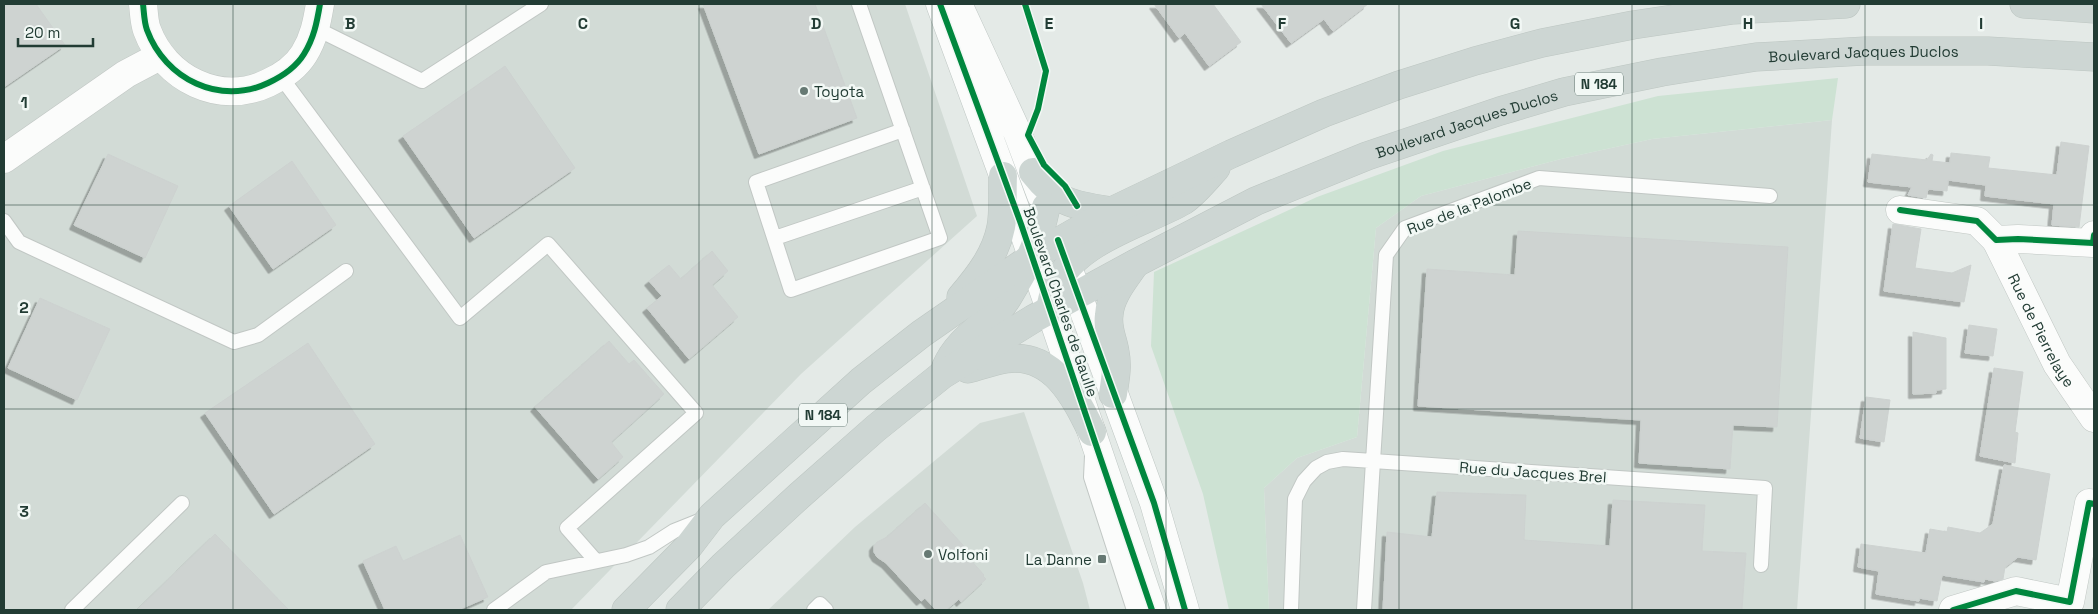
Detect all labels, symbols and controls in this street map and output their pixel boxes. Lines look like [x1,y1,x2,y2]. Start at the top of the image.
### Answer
text: B [345,13,355,34]
text: C [578,13,588,34]
text: D [811,13,821,34]
text: E [1045,13,1054,34]
text: F [1278,13,1287,34]
text: G [1510,13,1520,34]
text: H [1743,13,1753,34]
text: I [1979,13,1983,34]
scale bar [18,15,92,47]
text: 20 m [25,23,60,42]
street label: Boulevard Jacques Duclos [1768,42,1959,66]
road number: N 184 [1575,72,1623,96]
place label: Toyota [814,82,865,101]
marker: Toyota [798,85,810,97]
street label: Boulevard Jacques Duclos [1373,85,1560,162]
text: 1 [20,92,28,113]
street label: Rue de la Palombe [1404,173,1534,238]
street label: Boulevard Charles de Gaulle [1020,205,1103,400]
street label: Rue de Pierrelaye [2004,270,2079,391]
text: 2 [19,297,29,318]
road number: N 184 [799,404,847,426]
street label: Rue du Jacques Brel [1459,457,1607,487]
text: 3 [19,501,29,522]
place label: Volfoni [938,545,988,564]
marker: Volfoni [922,548,934,560]
place label: La Danne [1025,550,1092,569]
marker: La Danne [1096,553,1108,565]

